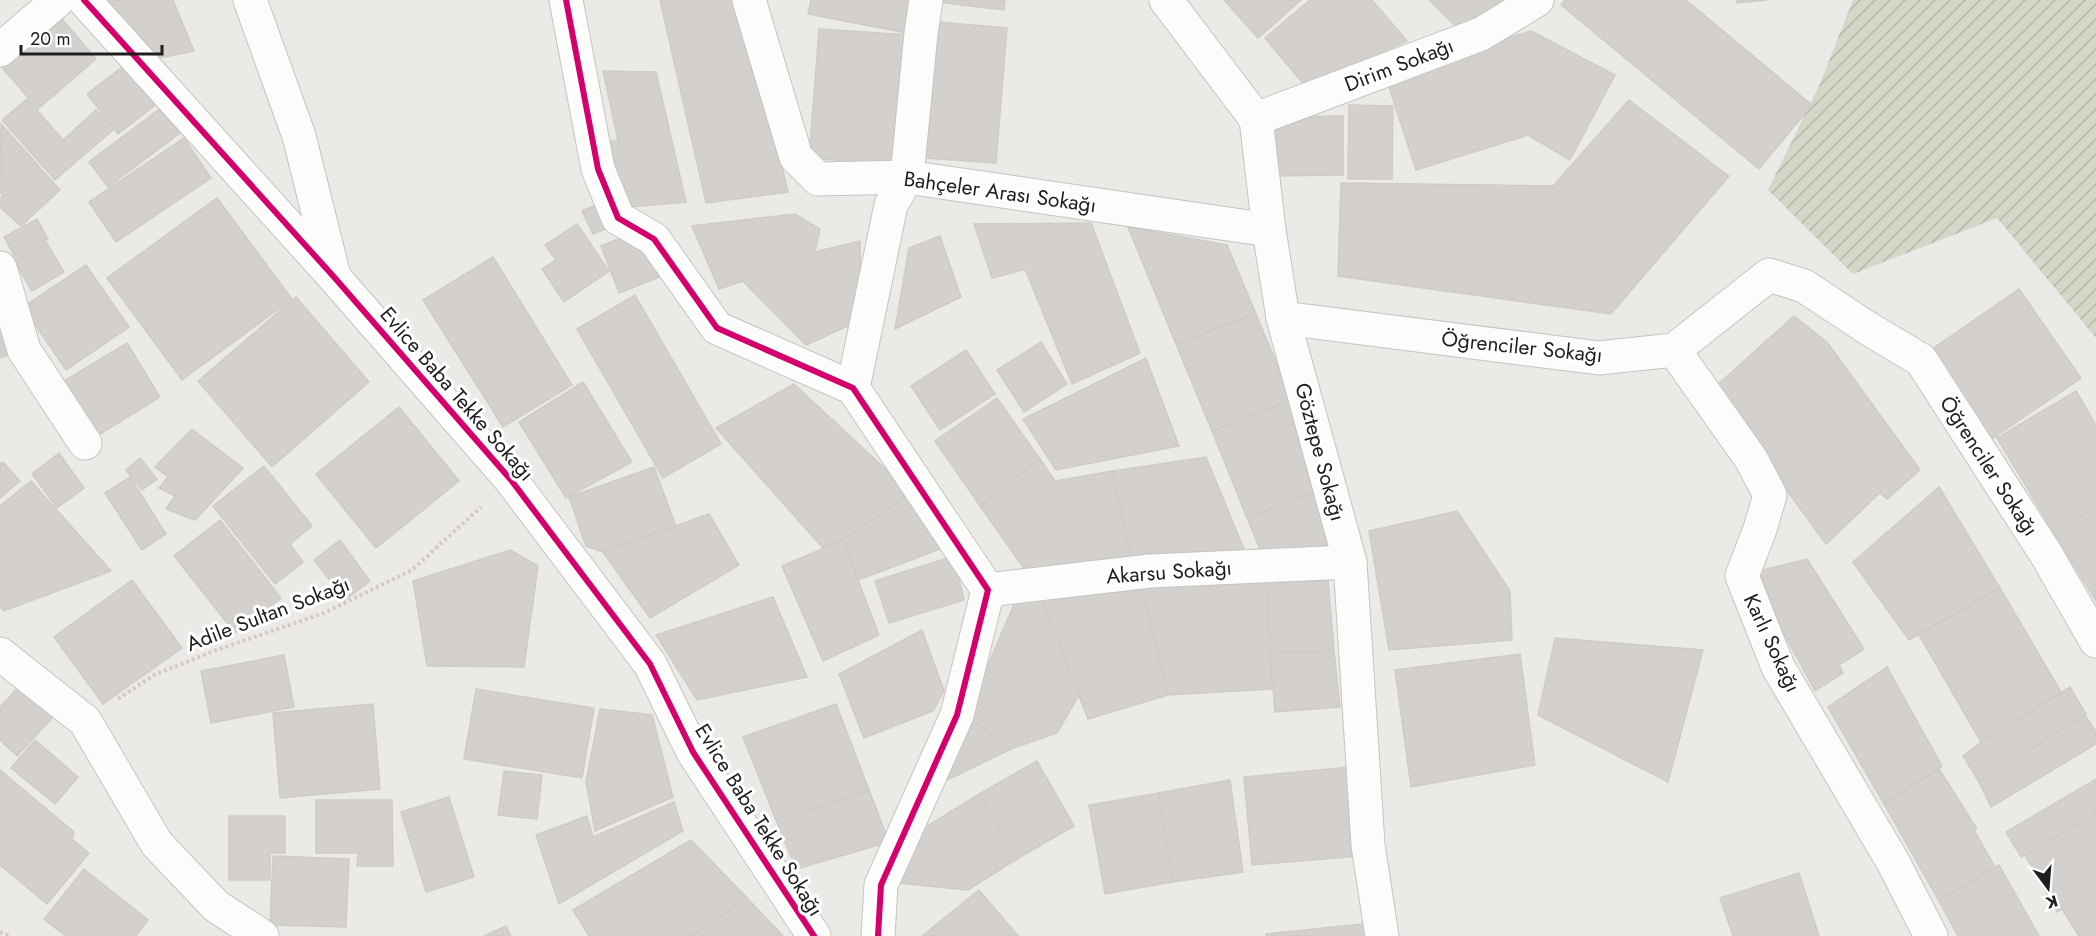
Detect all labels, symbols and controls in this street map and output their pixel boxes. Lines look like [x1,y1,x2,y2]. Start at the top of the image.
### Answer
scale bar [21,18,162,56]
text: 20 m [30,26,70,52]
street label: Dirim Sokağı [1340,30,1458,100]
street label: Bahçeler Arası Sokağı [902,164,1098,220]
street label: Evlice Baba Tekke Sokağı [373,300,541,488]
street label: Öğrenciler Sokağı [1440,324,1604,370]
street label: Göztepe Sokağı [1287,380,1353,524]
street label: Öğrenciler Sokağı [1932,390,2046,542]
street label: Akarsu Sokağı [1105,553,1233,591]
street label: Adile Sultan Sokağı [182,569,354,659]
street label: Karlı Sokağı [1736,589,1808,697]
street label: Evlice Baba Tekke Sokağı [687,718,831,922]
north arrow [2018,858,2078,918]
text: K [2043,889,2061,915]

